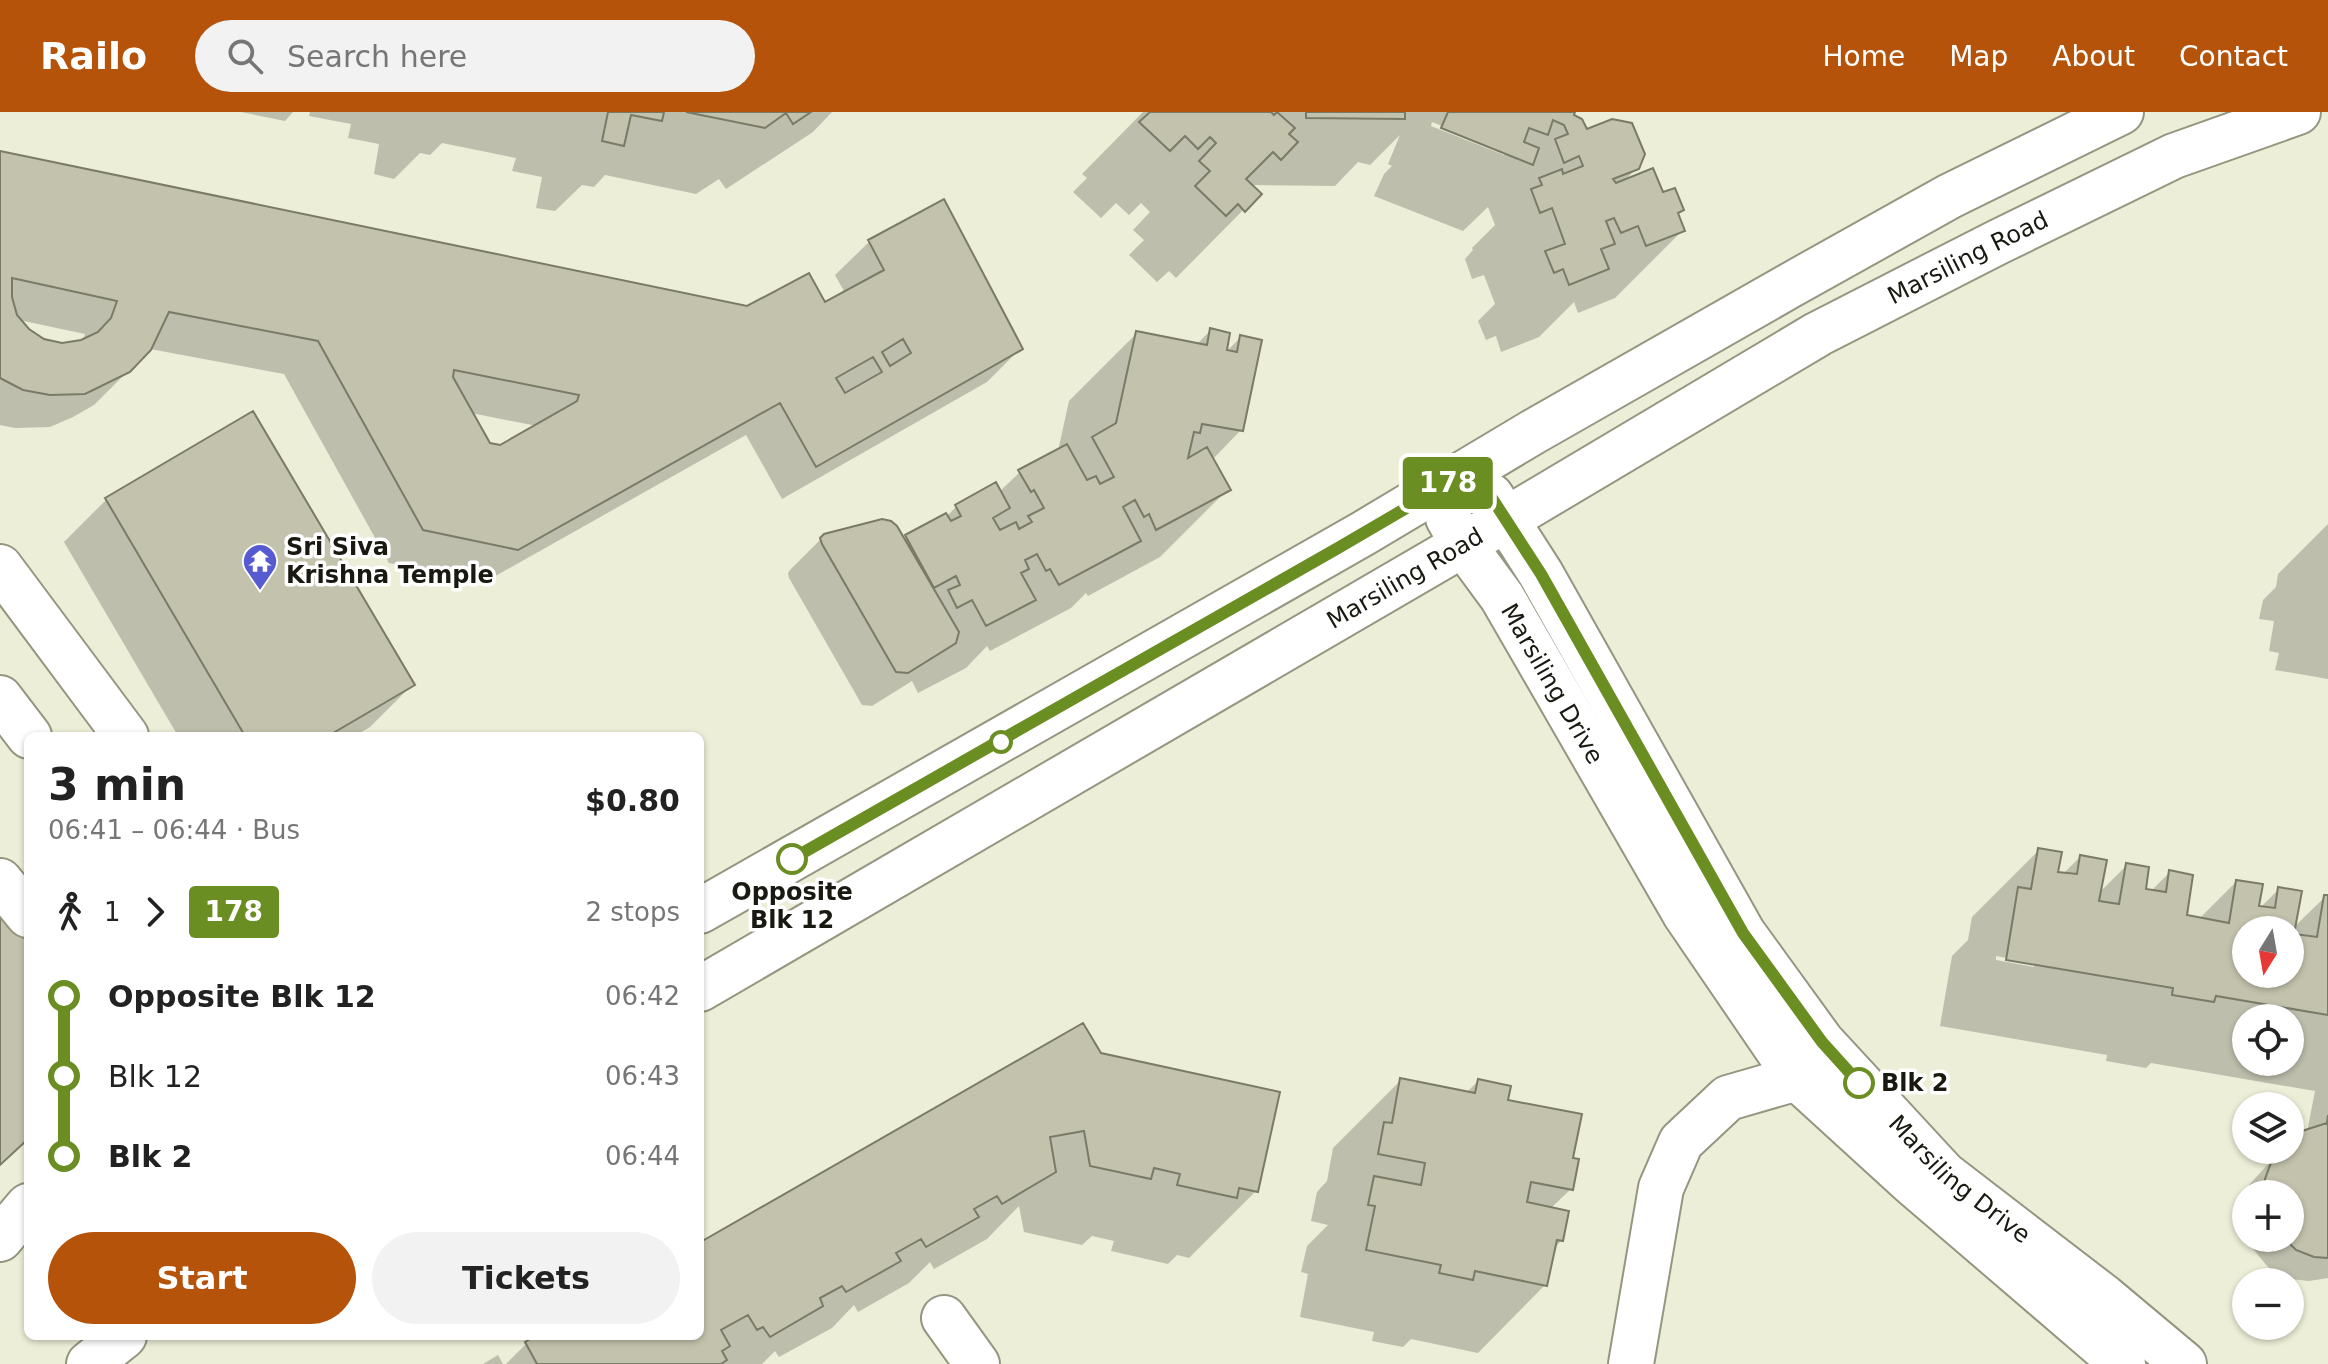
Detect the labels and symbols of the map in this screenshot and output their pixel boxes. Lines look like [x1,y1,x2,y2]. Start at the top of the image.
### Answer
street label: Marsiling Road [1883,206,2053,310]
line badge: 178 [1402,457,1494,509]
street label: Marsiling Road [1322,522,1488,635]
place label: Sri Siva Krishna Temple [286,533,494,589]
temple icon: Sri Siva Krishna Temple [241,542,279,592]
street label: Marsiling Drive [1495,599,1609,769]
unlabelled marker [990,731,1012,753]
marker: Opposite Blk 12 [777,844,807,874]
place label: Opposite Blk 12 [731,878,853,934]
north arrow [2232,916,2304,988]
marker: Blk 2 [1844,1068,1874,1098]
place label: Blk 2 [1881,1069,1949,1097]
street label: Marsiling Drive [1883,1109,2036,1249]

